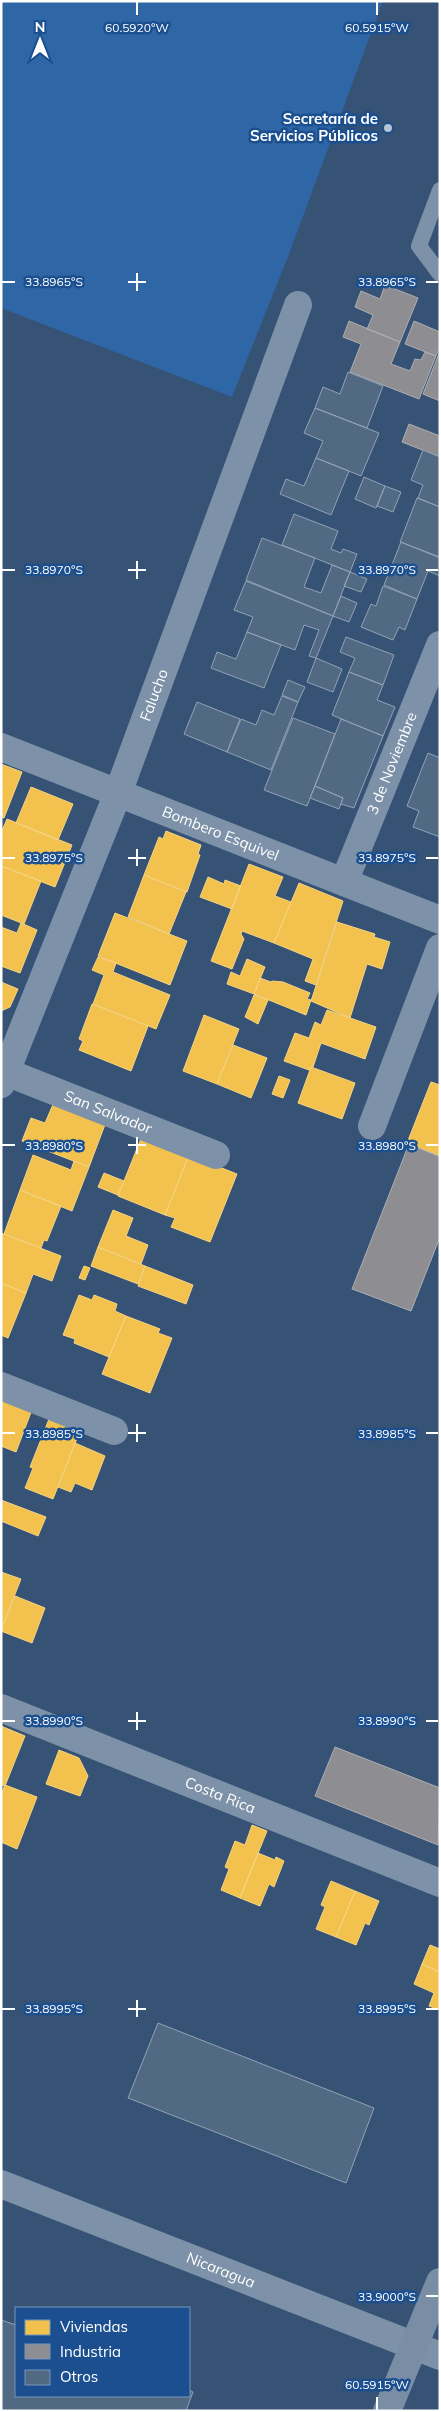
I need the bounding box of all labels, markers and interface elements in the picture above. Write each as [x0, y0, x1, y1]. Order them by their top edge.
north arrow [15, 15, 65, 65]
text: N [35, 18, 45, 36]
text: 60.5920°W [105, 20, 169, 35]
text: 60.5915°W [345, 20, 409, 35]
place label: Secretaría de Servicios Públicos [250, 109, 378, 145]
marker: Secretaría de Servicios Públicos [382, 122, 394, 134]
text: 33.8965°S [25, 274, 83, 289]
text: 33.8965°S [358, 274, 416, 289]
text: 33.8970°S [25, 562, 83, 577]
text: 33.8970°S [358, 562, 416, 577]
street label: Falucho [135, 666, 172, 724]
street label: 3 de Noviembre [362, 709, 421, 817]
street label: Bombero Esquivel [160, 801, 282, 865]
text: 33.8975°S [25, 850, 83, 865]
text: 33.8975°S [358, 850, 416, 865]
street label: San Salvador [61, 1086, 155, 1138]
text: 33.8980°S [25, 1138, 83, 1153]
text: 33.8980°S [358, 1138, 416, 1153]
text: 33.8985°S [25, 1426, 83, 1441]
text: 33.8985°S [358, 1426, 416, 1441]
text: 33.8990°S [25, 1713, 83, 1728]
text: 33.8990°S [358, 1713, 416, 1728]
street label: Costa Rica [182, 1772, 258, 1818]
text: 33.8995°S [25, 2001, 83, 2016]
text: 33.8995°S [358, 2001, 416, 2016]
street label: Nicaragua [184, 2248, 258, 2292]
text: 33.9000°S [358, 2289, 416, 2304]
legend [15, 2307, 190, 2397]
text: Viviendas [60, 2317, 128, 2336]
text: Industria [60, 2342, 121, 2361]
text: Otros [60, 2367, 98, 2386]
text: 60.5915°W [345, 2377, 409, 2392]

